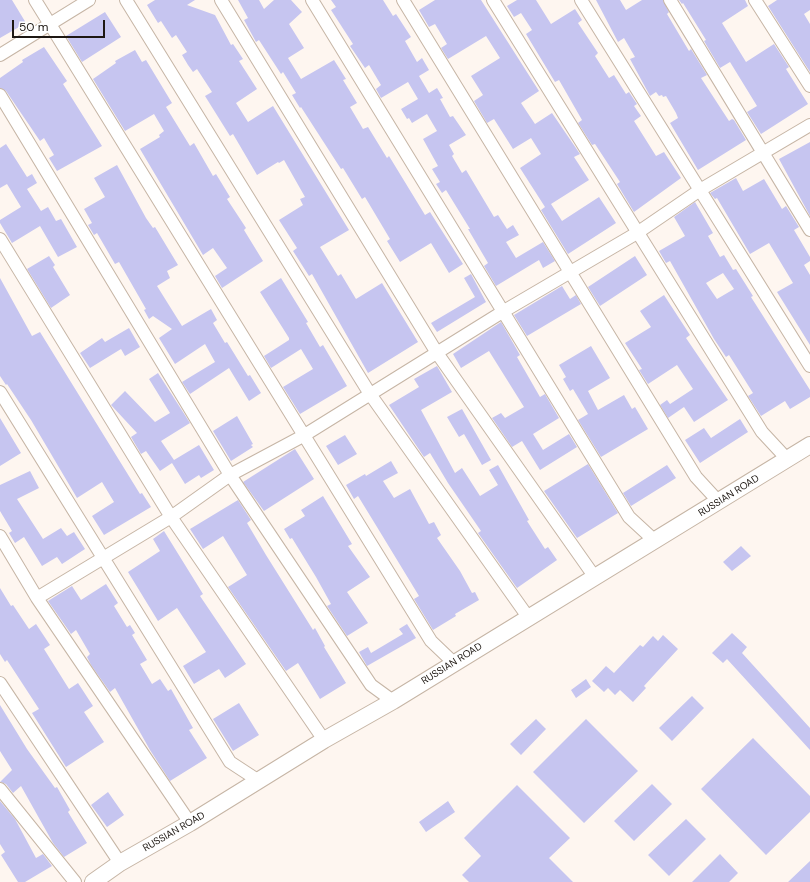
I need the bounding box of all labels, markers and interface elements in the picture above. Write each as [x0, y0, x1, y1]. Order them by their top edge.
scale bar [14, 12, 107, 38]
text: 50 m [19, 19, 48, 35]
street label: RUSSIAN ROAD [696, 473, 762, 519]
street label: RUSSIAN ROAD [419, 641, 485, 687]
street label: RUSSIAN ROAD [141, 809, 207, 855]

